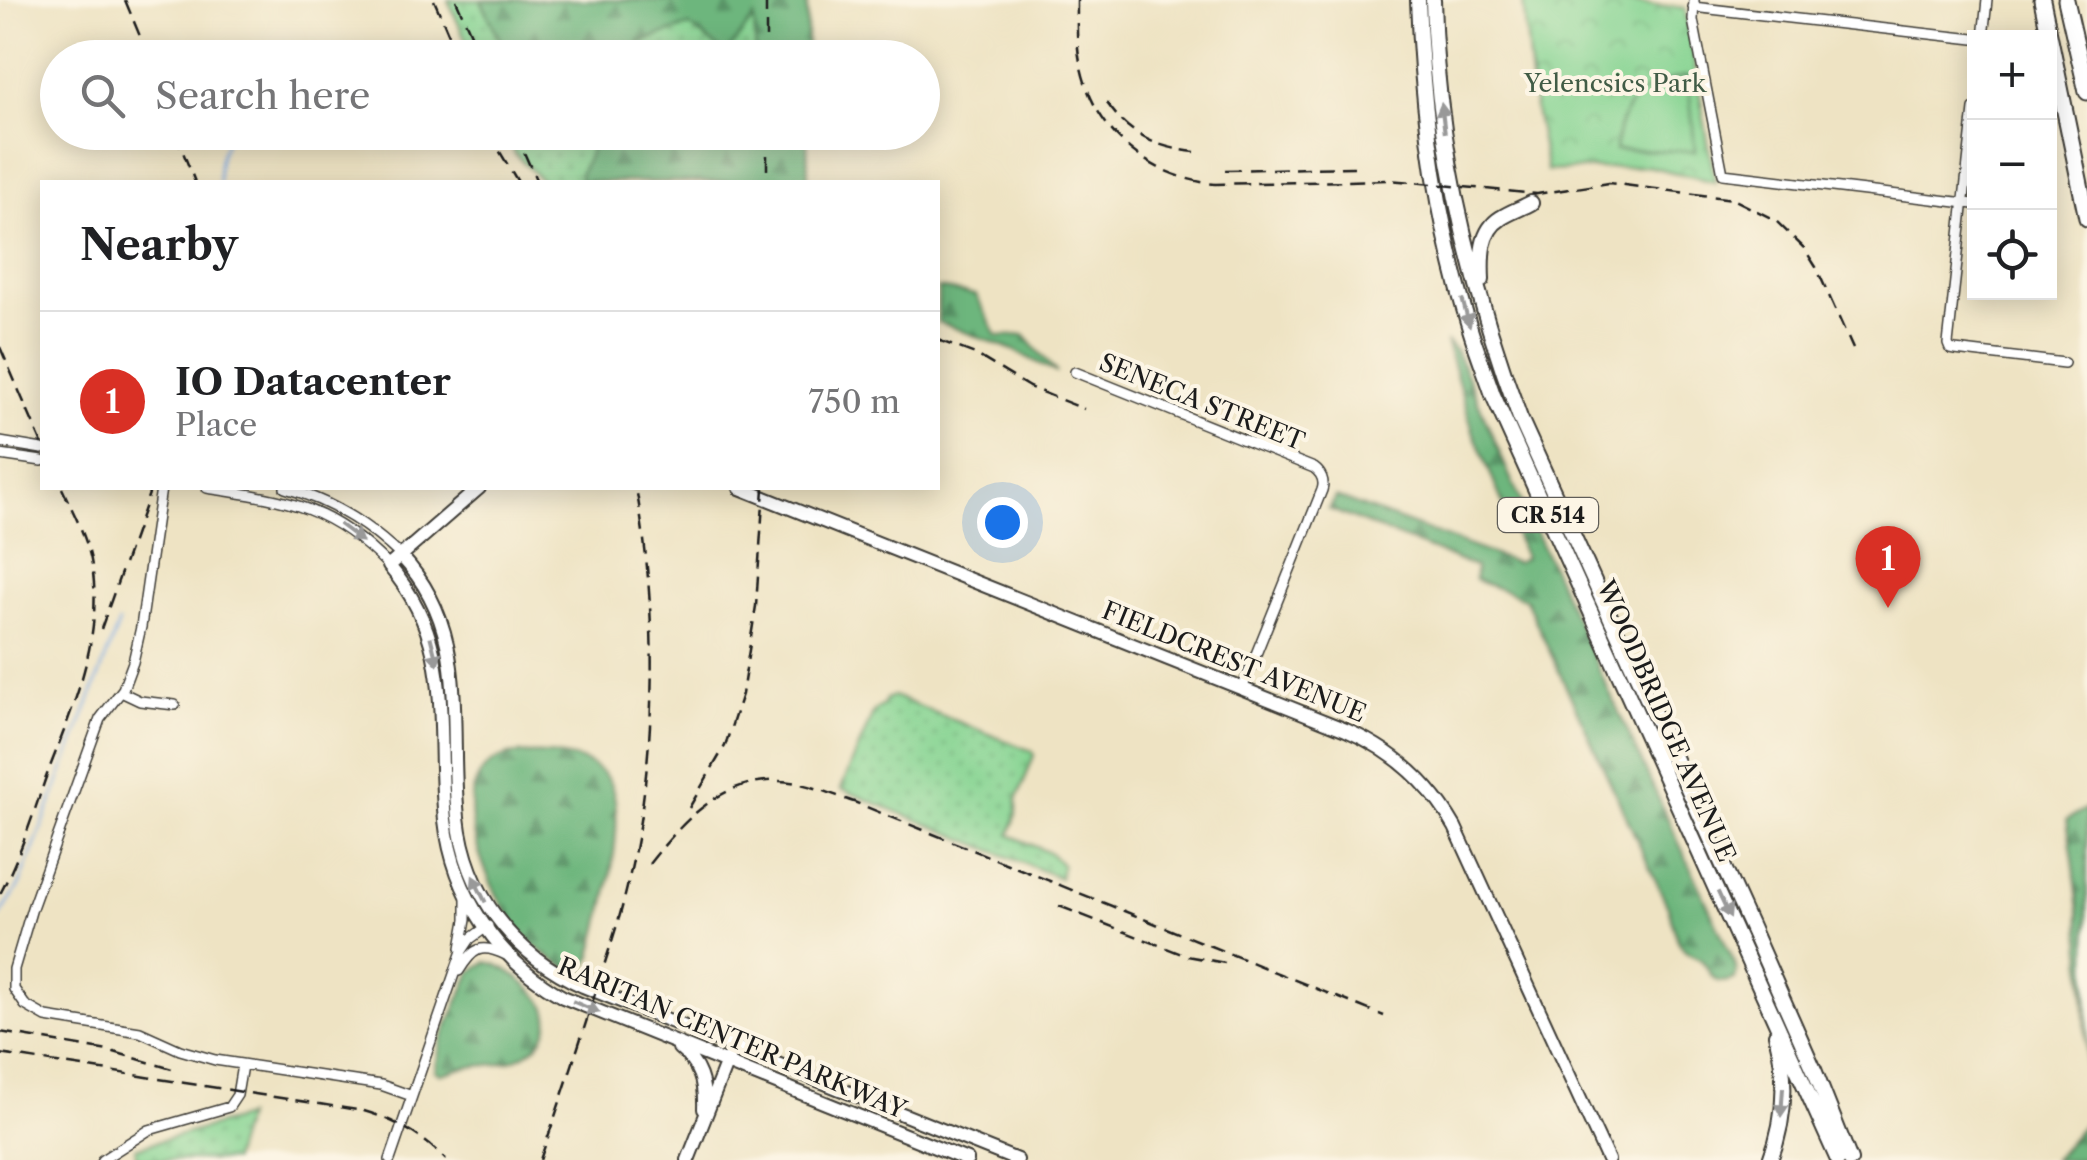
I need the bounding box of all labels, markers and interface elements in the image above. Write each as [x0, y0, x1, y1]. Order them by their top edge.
map controls [1967, 30, 2057, 300]
button: + [1967, 30, 2057, 120]
search box [40, 40, 940, 150]
icon: search [75, 68, 130, 123]
park label: Yelencsics Park [1523, 68, 1708, 99]
text: Search here [155, 72, 370, 119]
one-way arrow [1435, 102, 1451, 134]
button: − [1967, 120, 2057, 210]
button: locate [1967, 210, 2057, 300]
text: Nearby [80, 219, 238, 271]
one-way arrow [1458, 298, 1474, 329]
street label: SENECA STREET [1095, 347, 1309, 457]
text: IO Datacenter [175, 358, 451, 405]
text: 1 [105, 382, 120, 421]
text: 750 m [808, 382, 900, 421]
text: Place [175, 405, 257, 444]
your location [977, 497, 1028, 548]
road number: CR 514 [1498, 498, 1598, 532]
one-way arrow [338, 522, 364, 542]
pin: 1 [1856, 526, 1920, 608]
street label: WOODBRIDGE AVENUE [1589, 574, 1742, 867]
street label: FIELDCREST AVENUE [1097, 595, 1371, 729]
one-way arrow [426, 636, 442, 667]
one-way arrow [471, 874, 488, 903]
one-way arrow [1716, 890, 1733, 919]
street label: RARITAN CENTER PARKWAY [553, 950, 912, 1126]
one-way arrow [571, 999, 601, 1015]
one-way arrow [1774, 1087, 1790, 1118]

